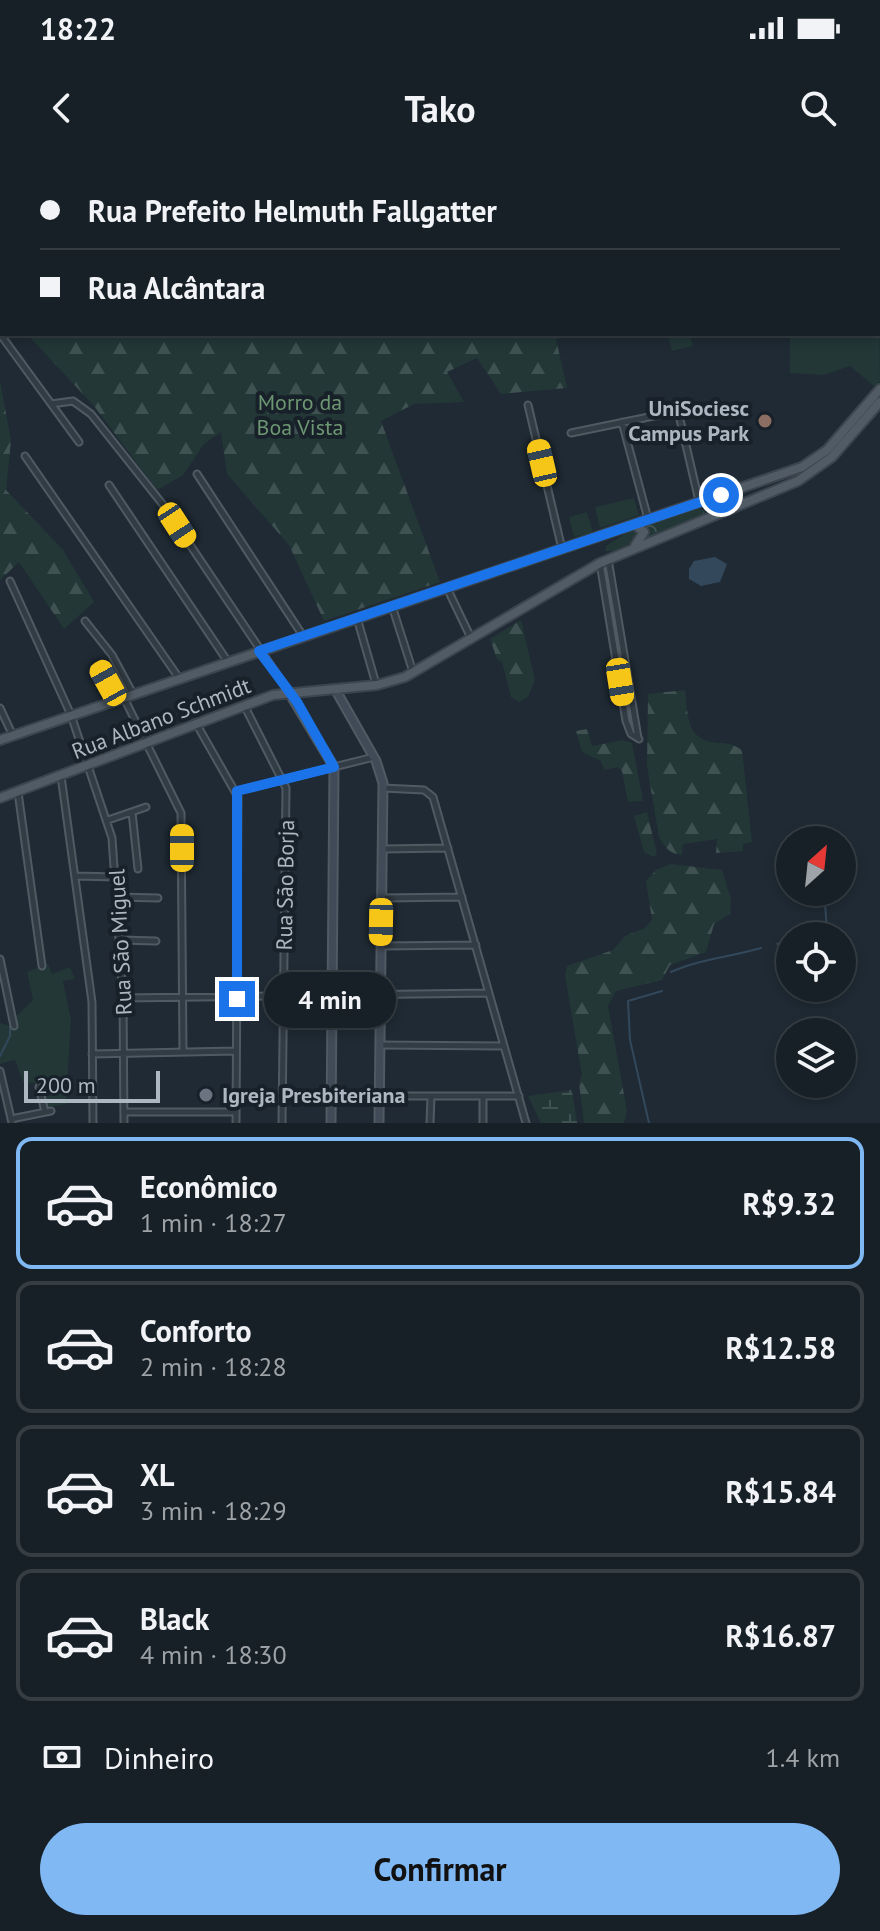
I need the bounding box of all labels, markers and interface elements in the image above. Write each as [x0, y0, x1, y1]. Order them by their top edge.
text: 18:22 [40, 9, 116, 48]
text: Tako [404, 85, 476, 132]
icon: back [40, 86, 84, 130]
icon: search [796, 86, 840, 130]
text: Rua Prefeito Helmuth Fallgatter [88, 191, 497, 230]
text: Rua Alcântara [88, 268, 265, 307]
park label: Morro da Boa Vista [257, 388, 343, 441]
place label: UniSociesc Campus Park [628, 394, 749, 447]
marker: UniSociesc Campus Park [756, 412, 774, 430]
car [525, 437, 559, 489]
route start [703, 477, 739, 513]
car [154, 498, 200, 552]
car [86, 656, 130, 710]
car [604, 656, 636, 708]
street label: Rua Albano Schmidt [68, 671, 255, 765]
street label: Rua São Borja [270, 819, 300, 951]
car [170, 824, 194, 872]
north arrow [776, 826, 856, 906]
map controls [776, 826, 856, 1098]
street label: Rua São Miguel [102, 868, 138, 1016]
car [369, 898, 393, 946]
button: locate [776, 922, 856, 1002]
callout: 4 min [265, 971, 397, 1027]
route end [219, 981, 255, 1017]
text: 4 min [298, 983, 362, 1016]
button: layers [776, 1018, 856, 1098]
scale bar [24, 1067, 160, 1103]
text: 200 m [36, 1071, 96, 1099]
place label: Igreja Presbiteriana [222, 1081, 405, 1109]
marker: Igreja Presbiteriana [197, 1086, 215, 1104]
icon: car [44, 1167, 116, 1239]
text: Econômico [140, 1167, 278, 1206]
text: R$9.32 [743, 1184, 836, 1223]
text: 1 min · 18:27 [140, 1206, 287, 1239]
icon: car [44, 1311, 116, 1383]
text: Conforto [140, 1311, 252, 1350]
text: R$12.58 [726, 1328, 836, 1367]
text: 2 min · 18:28 [140, 1350, 287, 1383]
icon: car [44, 1455, 116, 1527]
text: XL [140, 1455, 174, 1494]
text: R$15.84 [726, 1472, 836, 1511]
text: 3 min · 18:29 [140, 1494, 287, 1527]
icon: car [44, 1599, 116, 1671]
text: Black [140, 1599, 209, 1638]
text: R$16.87 [726, 1616, 836, 1655]
text: 4 min · 18:30 [140, 1638, 287, 1671]
icon: cash [40, 1735, 84, 1779]
text: Dinheiro [104, 1738, 214, 1777]
text: 1.4 km [766, 1741, 840, 1774]
button: Confirmar [40, 1823, 840, 1915]

